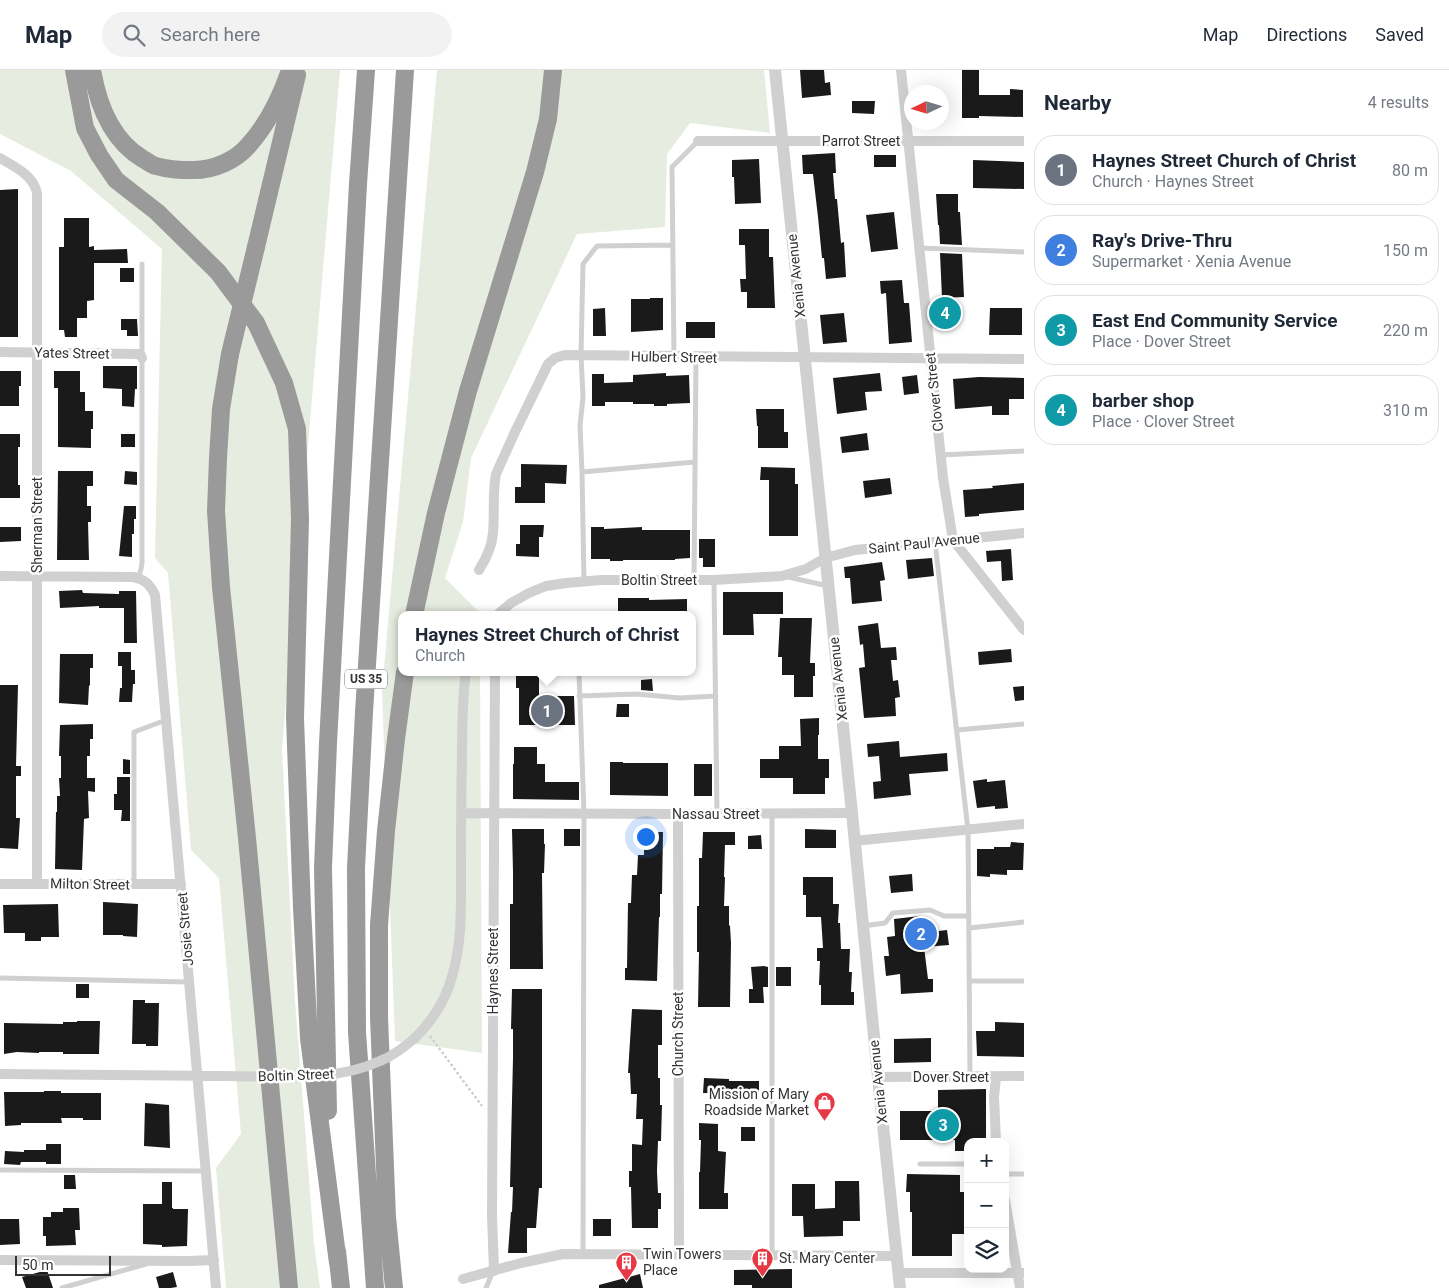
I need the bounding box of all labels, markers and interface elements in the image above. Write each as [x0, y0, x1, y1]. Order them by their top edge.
search box [102, 12, 452, 57]
text: Map [25, 21, 72, 49]
icon: search [120, 21, 148, 49]
text: Search here [160, 23, 260, 46]
text: Map [1203, 24, 1238, 45]
text: Directions [1266, 24, 1347, 45]
text: Saved [1375, 24, 1424, 45]
north arrow [904, 85, 949, 130]
text: Nearby [1044, 91, 1111, 115]
text: 4 results [1368, 93, 1429, 112]
street label: Parrot Street [822, 133, 901, 149]
text: Haynes Street Church of Christ [1092, 149, 1356, 172]
text: 1 [1056, 161, 1066, 180]
text: 80 m [1392, 161, 1428, 180]
text: Church · Haynes Street [1092, 172, 1254, 191]
text: Ray's Drive-Thru [1092, 229, 1232, 252]
street label: Xenia Avenue [784, 233, 808, 319]
text: 2 [1056, 241, 1066, 260]
text: 150 m [1383, 241, 1428, 260]
text: Supermarket · Xenia Avenue [1092, 252, 1291, 271]
pin: 4 [929, 294, 961, 332]
text: East End Community Service [1092, 309, 1338, 332]
text: 3 [1056, 321, 1066, 340]
text: 220 m [1383, 321, 1428, 340]
text: Place · Dover Street [1092, 332, 1231, 351]
street label: Yates Street [34, 344, 110, 362]
street label: Hulbert Street [631, 348, 718, 366]
street label: Clover Street [922, 351, 946, 432]
text: barber shop [1092, 389, 1194, 412]
text: 4 [1056, 401, 1066, 420]
text: 310 m [1383, 401, 1428, 420]
text: Place · Clover Street [1092, 412, 1235, 431]
street label: Sherman Street [29, 476, 45, 573]
street label: Saint Paul Avenue [868, 529, 980, 557]
street label: Boltin Street [621, 572, 698, 588]
popup [398, 611, 696, 676]
text: Haynes Street Church of Christ [415, 623, 679, 646]
street label: Xenia Avenue [826, 636, 850, 722]
text: Church [415, 646, 465, 665]
road number: US 35 [345, 670, 387, 688]
pin: 1 [531, 692, 563, 730]
street label: Nassau Street [672, 806, 760, 822]
your location [633, 824, 659, 850]
street label: Milton Street [50, 875, 130, 893]
street label: Josie Street [174, 891, 196, 967]
pin: 2 [905, 915, 937, 953]
street label: Haynes Street [485, 927, 501, 1014]
street label: Church Street [670, 991, 686, 1076]
street label: Xenia Avenue [866, 1039, 890, 1125]
street label: Boltin Street [258, 1066, 335, 1084]
street label: Dover Street [913, 1069, 990, 1085]
place label: Mission of Mary Roadside Market [704, 1086, 809, 1118]
shop icon: Mission of Mary Roadside Market [813, 1090, 837, 1121]
pin: 3 [927, 1106, 959, 1144]
map controls [964, 1138, 1009, 1273]
button: + [964, 1138, 1009, 1183]
button: − [964, 1183, 1009, 1228]
button: layers [964, 1228, 1009, 1273]
place label: Twin Towers Place [643, 1246, 721, 1278]
building icon: St. Mary Center [751, 1246, 775, 1277]
building icon: Twin Towers Place [615, 1250, 639, 1281]
place label: St. Mary Center [779, 1250, 875, 1266]
scale bar [15, 1253, 111, 1276]
text: 50 m [22, 1257, 54, 1273]

